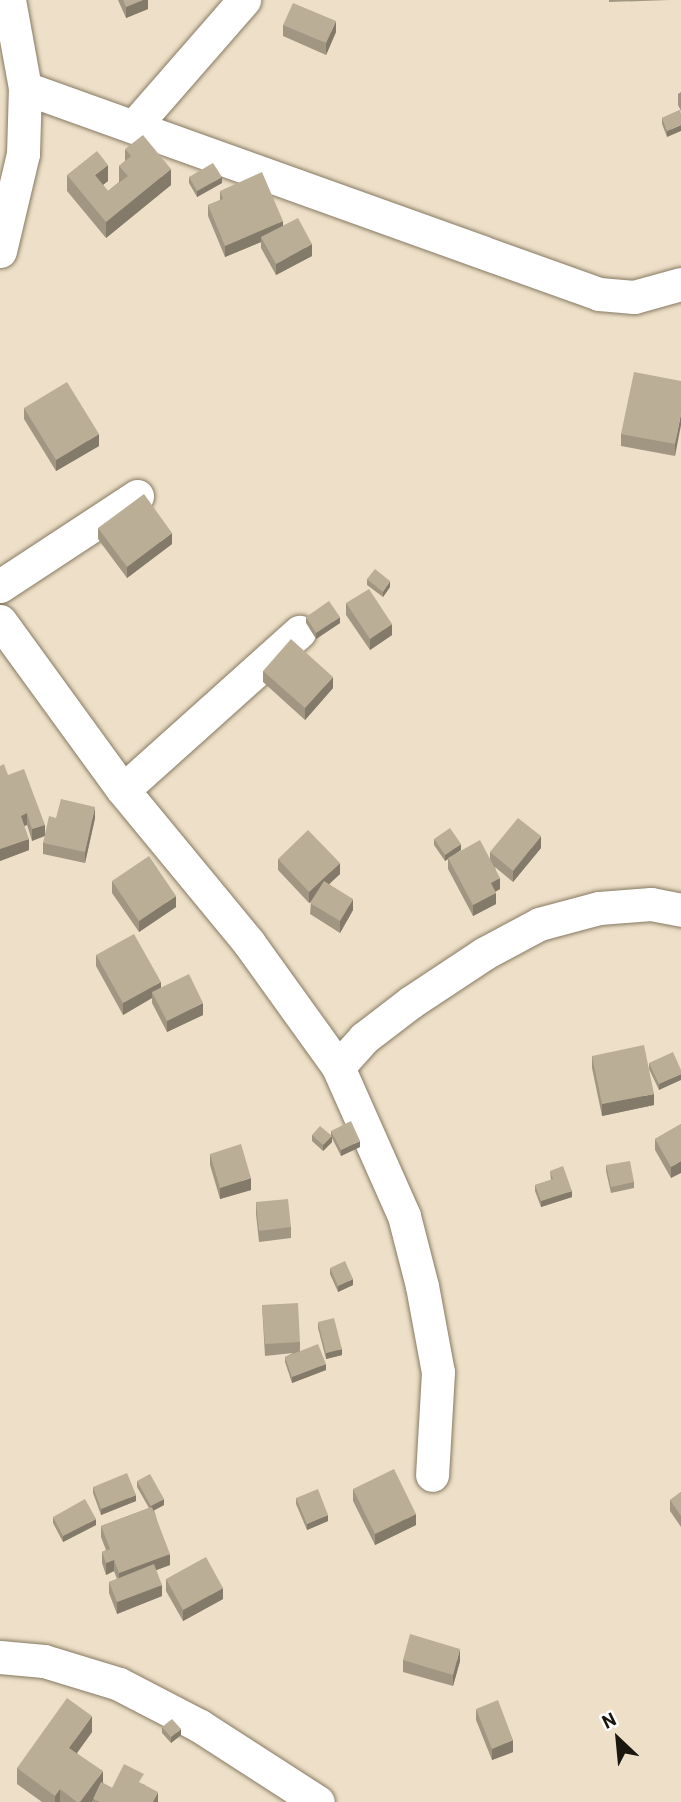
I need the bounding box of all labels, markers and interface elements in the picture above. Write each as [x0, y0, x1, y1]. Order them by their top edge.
north arrow [583, 1704, 653, 1774]
text: N [598, 1707, 619, 1733]

